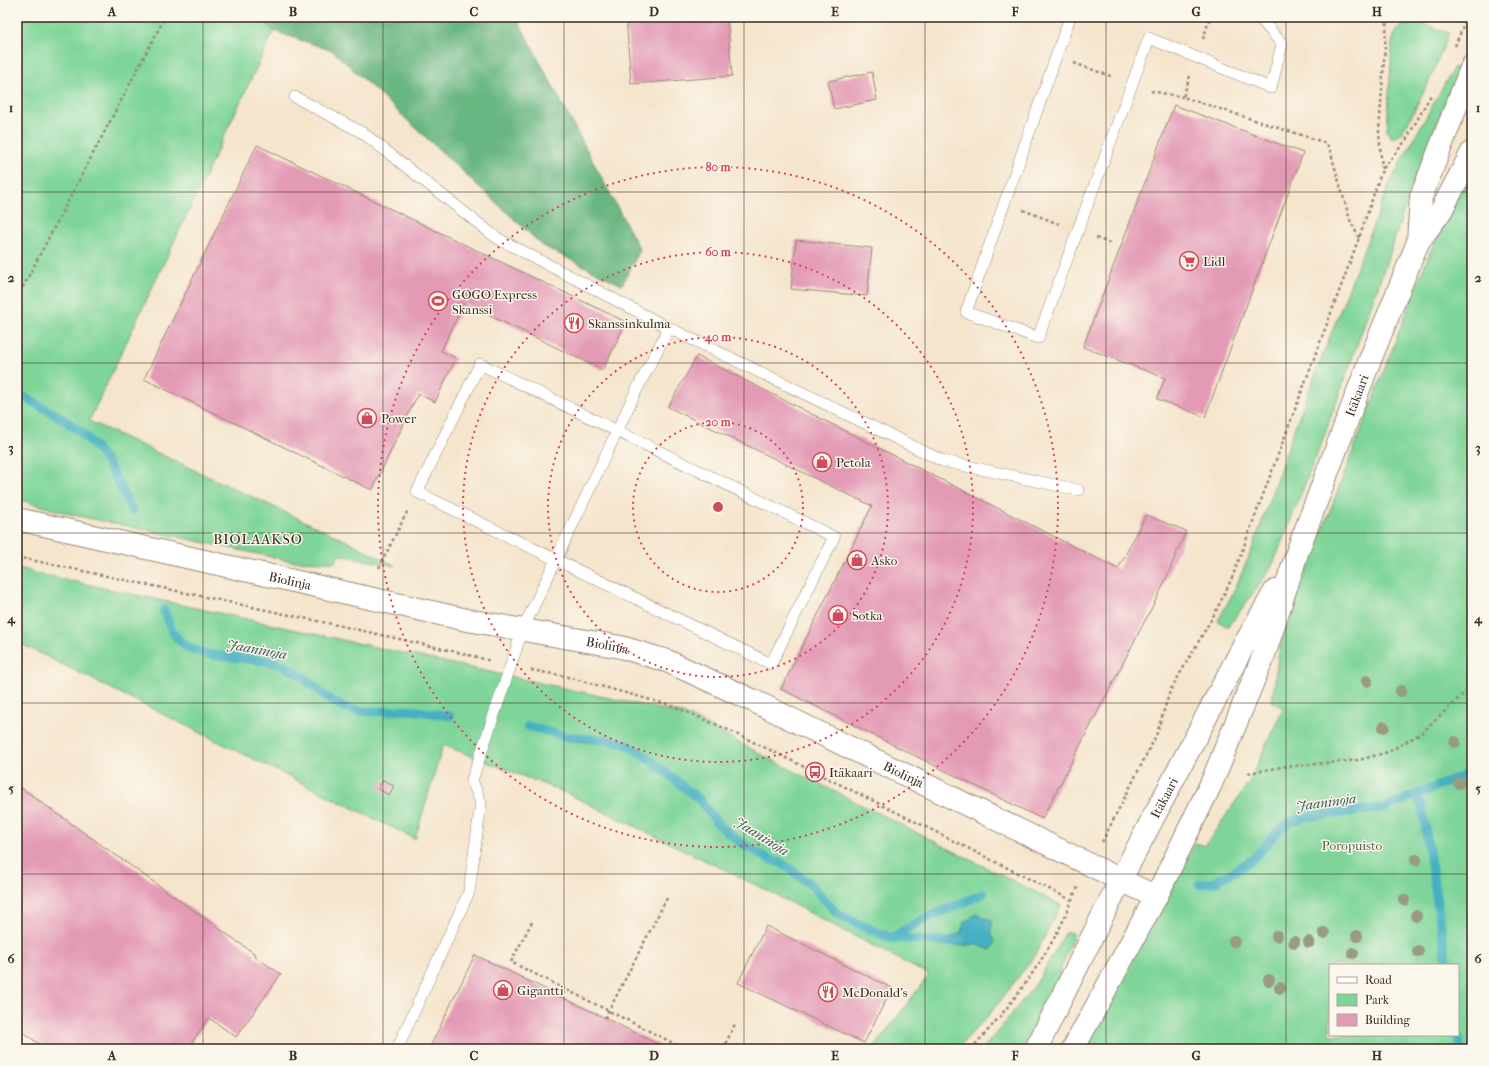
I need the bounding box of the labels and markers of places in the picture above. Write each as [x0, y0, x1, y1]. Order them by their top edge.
supermarket icon: Lidl [1178, 250, 1200, 272]
place label: Lidl [1203, 254, 1226, 269]
place label: GOGO Express Skanssi [452, 287, 537, 317]
sports icon: GOGO Express Skanssi [427, 290, 449, 312]
restaurant icon: Skanssinkulma [563, 312, 585, 334]
place label: Skanssinkulma [588, 316, 671, 331]
shop icon: Power [356, 407, 378, 429]
place label: Power [381, 411, 417, 426]
shop icon: Petola [811, 451, 833, 473]
place label: Petola [836, 455, 872, 470]
centre of rings [711, 500, 725, 514]
shop icon: Asko [846, 549, 868, 571]
place label: Asko [870, 553, 898, 568]
shop icon: Sotka [827, 604, 849, 626]
place label: Sotka [852, 608, 884, 623]
bus stop icon: Itäkaari [804, 761, 826, 783]
place label: Itäkaari [829, 765, 873, 780]
shop icon: Gigantti [492, 979, 514, 1001]
restaurant icon: McDonald's [817, 981, 839, 1003]
place label: Gigantti [517, 983, 564, 998]
place label: McDonald's [842, 985, 908, 1000]

